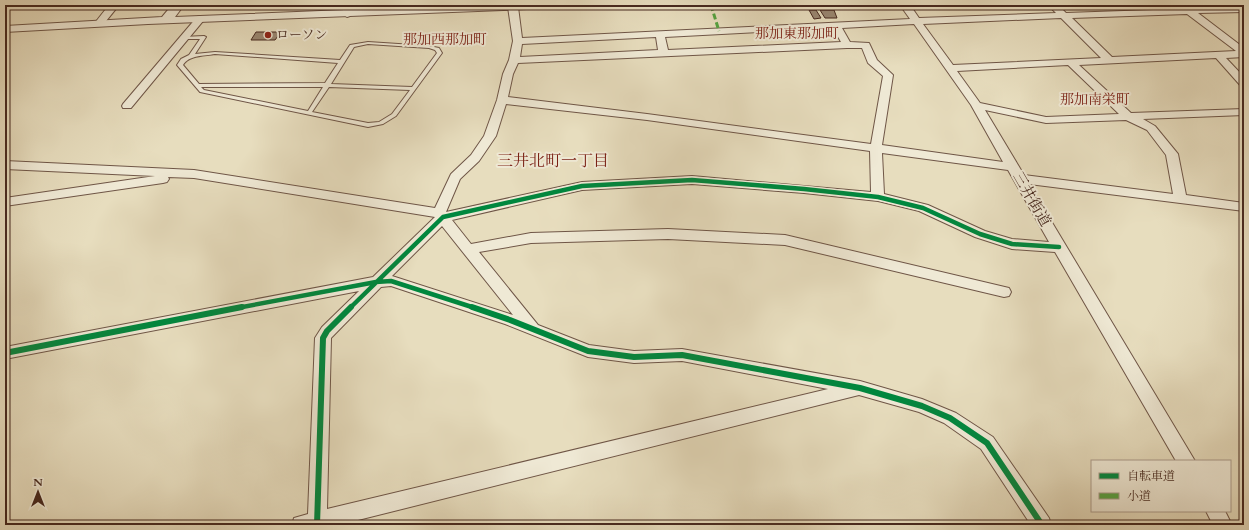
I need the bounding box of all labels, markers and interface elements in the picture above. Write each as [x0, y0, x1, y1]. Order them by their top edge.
district label: 那加東那加町 [755, 24, 839, 43]
place label: ローソン [276, 26, 327, 44]
marker: ローソン [263, 30, 273, 40]
district label: 那加西那加町 [403, 30, 487, 49]
district label: 那加南栄町 [1060, 90, 1130, 109]
district label: 三井北町一丁目 [497, 150, 609, 172]
street label: 三井街道 [1008, 168, 1056, 230]
legend [1091, 460, 1231, 512]
text: 自転車道 [1127, 468, 1175, 484]
north arrow [18, 472, 58, 512]
text: N [33, 475, 43, 490]
text: 小道 [1127, 488, 1151, 504]

